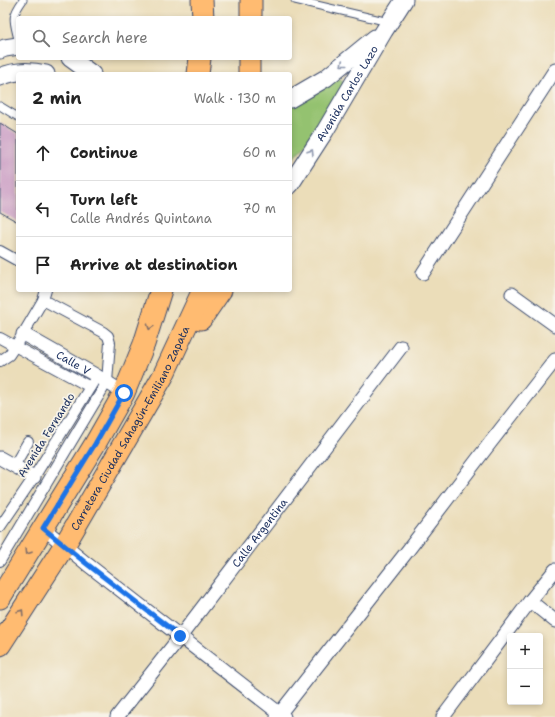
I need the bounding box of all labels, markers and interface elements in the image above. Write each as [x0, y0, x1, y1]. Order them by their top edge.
search box [16, 16, 292, 60]
icon: search [30, 27, 52, 49]
text: Search here [62, 28, 148, 48]
street label: Avenida Carlos Lazo [313, 42, 382, 145]
one-way arrow [340, 60, 348, 67]
text: 2 min [32, 87, 82, 109]
text: Walk · 130 m [194, 90, 276, 107]
icon: ahead [32, 142, 54, 164]
text: Continue [70, 143, 138, 163]
text: 60 m [243, 144, 276, 161]
one-way arrow [306, 149, 314, 156]
text: Turn left [70, 190, 138, 210]
icon: left [32, 198, 54, 220]
text: 70 m [242, 200, 276, 217]
text: Calle Andrés Quintana [70, 210, 212, 227]
icon: arrive [32, 254, 54, 276]
text: Arrive at destination [70, 255, 238, 275]
street label: Carretera Ciudad Sahagún-Emiliano Zapata [68, 324, 193, 534]
one-way arrow [146, 324, 154, 331]
street label: Calle V [53, 347, 94, 379]
route start [115, 384, 133, 402]
street label: Avenida Fernando [14, 390, 79, 480]
street label: Calle Argentina [229, 495, 291, 571]
one-way arrow [26, 548, 33, 555]
one-way arrow [16, 609, 24, 616]
route end [171, 627, 189, 645]
map controls [507, 633, 543, 705]
button: + [507, 633, 543, 669]
button: − [507, 669, 543, 705]

